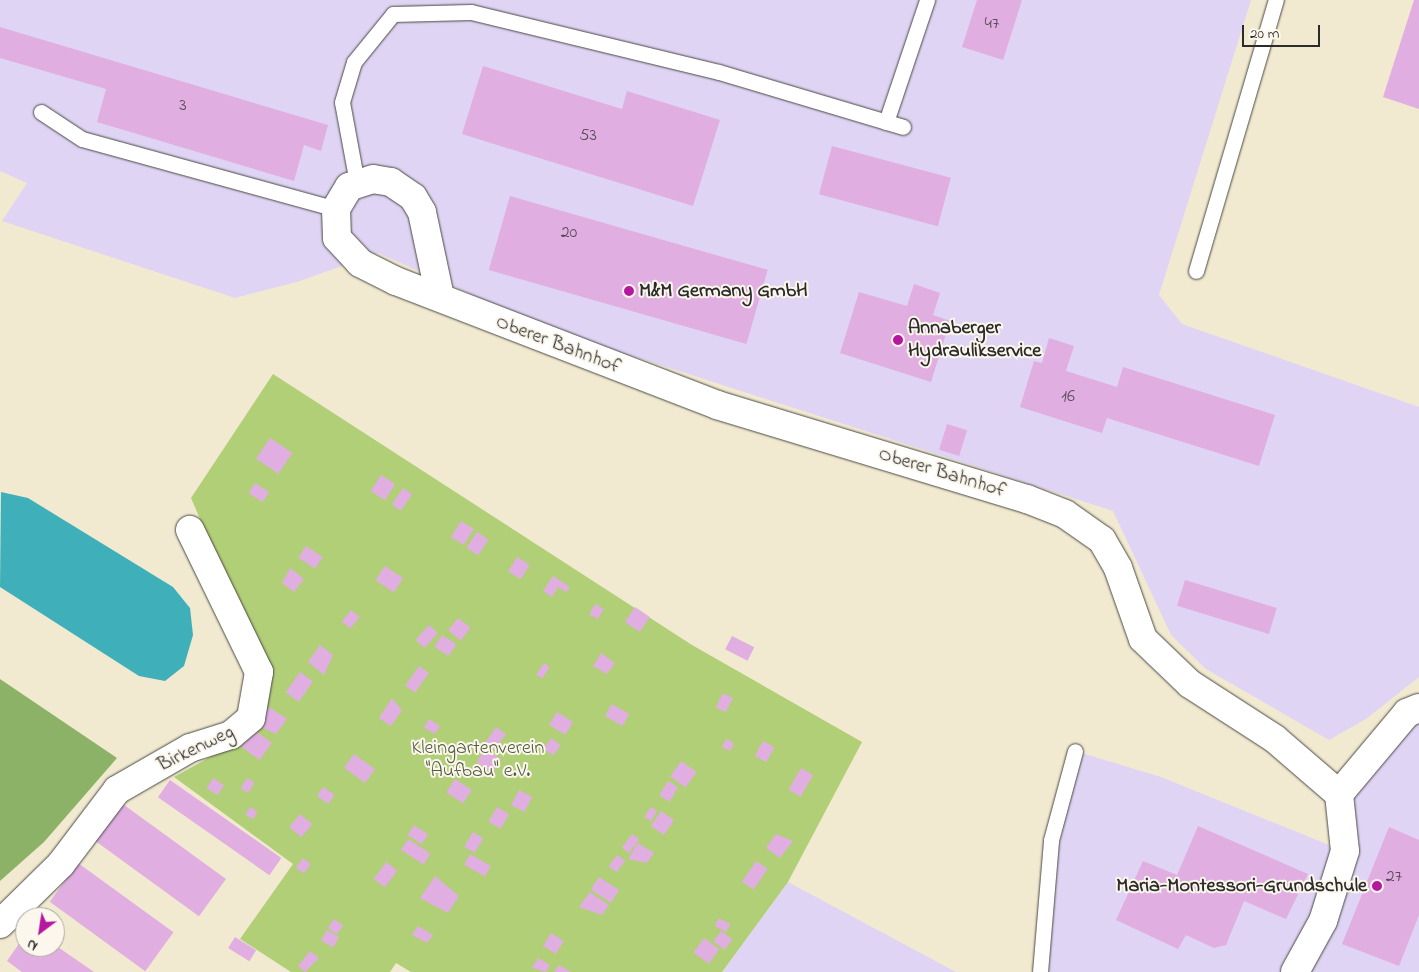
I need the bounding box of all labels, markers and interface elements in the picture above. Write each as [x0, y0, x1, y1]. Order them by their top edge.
house number: 47 [985, 13, 999, 35]
scale bar [1244, 15, 1322, 47]
text: 20 m [1250, 23, 1279, 45]
house number: 3 [179, 95, 187, 117]
house number: 53 [579, 125, 597, 147]
house number: 20 [561, 222, 577, 244]
place label: M&M Germany GmbH [639, 279, 808, 303]
marker: M&M Germany GmbH [623, 285, 635, 297]
street label: Oberer Bahnhof [492, 310, 624, 380]
place label: Annaberger Hydraulikservice [908, 316, 1041, 363]
marker: Annaberger Hydraulikservice [892, 334, 904, 346]
house number: 16 [1061, 386, 1075, 408]
street label: Oberer Bahnhof [875, 442, 1009, 504]
street label: Birkenweg [154, 720, 238, 778]
park label: Kleingartenverein "Aufbau" e.V. [412, 736, 544, 783]
house number: 27 [1386, 866, 1402, 888]
place label: Maria-Montessori-Grundschule [1116, 874, 1367, 898]
marker: Maria-Montessori-Grundschule [1371, 880, 1383, 892]
north arrow [15, 907, 65, 957]
text: N [23, 933, 42, 956]

